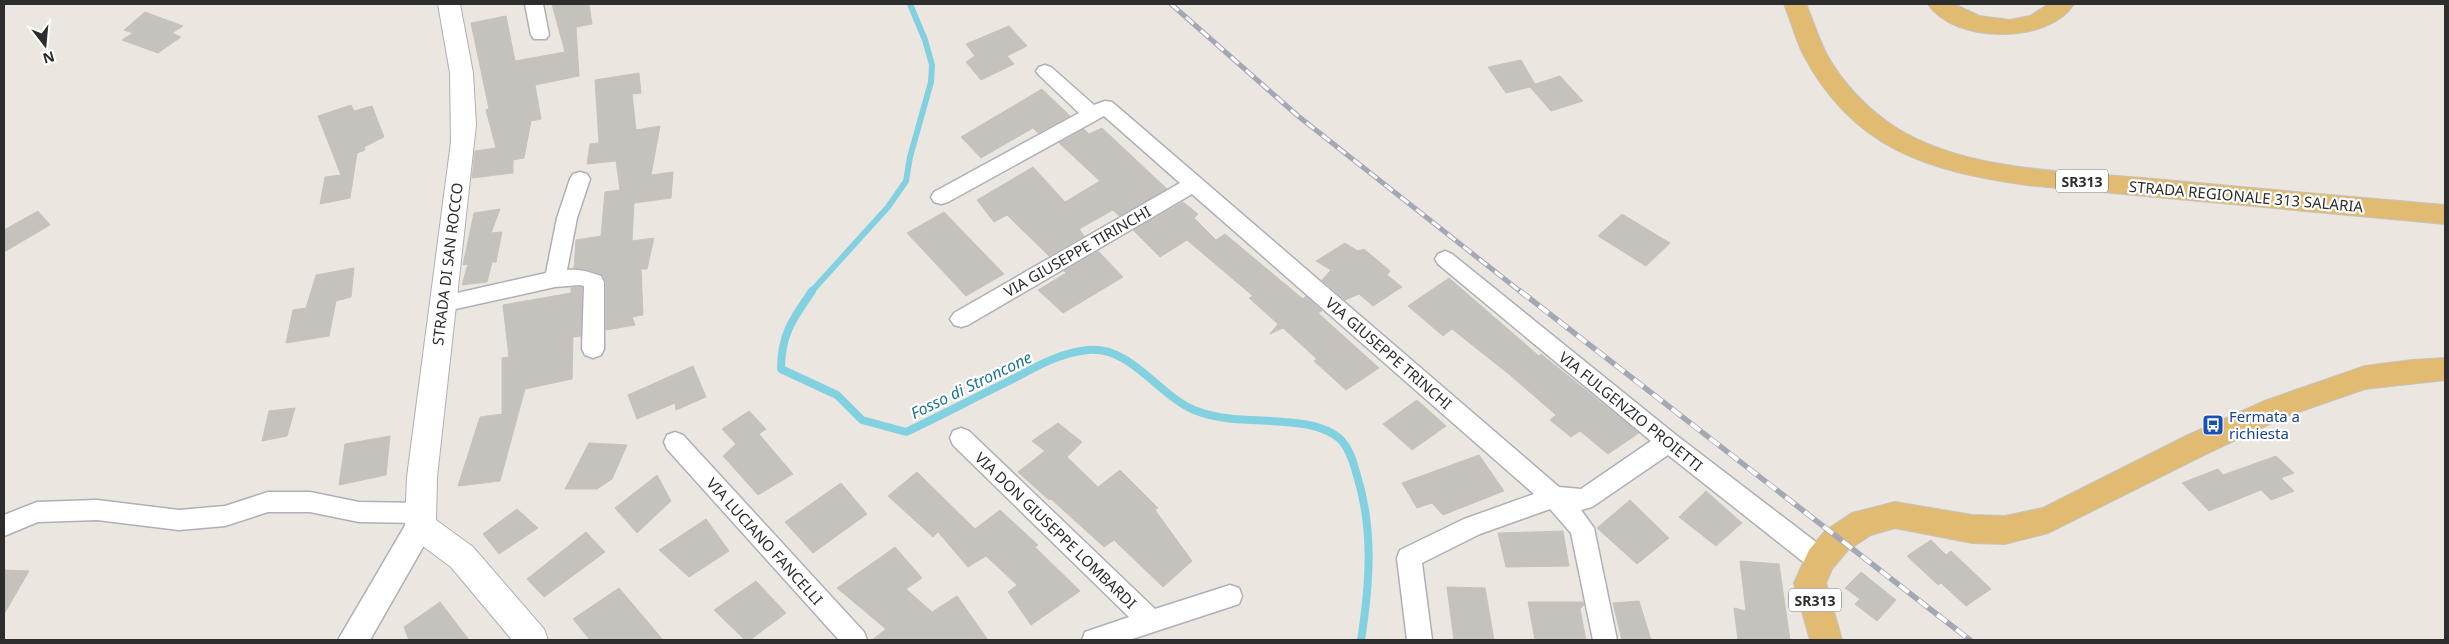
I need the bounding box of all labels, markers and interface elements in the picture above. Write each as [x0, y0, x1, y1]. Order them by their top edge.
north arrow [20, 20, 70, 70]
text: N [41, 47, 57, 69]
road number: SR313 [2056, 170, 2108, 192]
street label: STRADA REGIONALE 313 SALARIA [2128, 176, 2364, 216]
street label: STRADA DI SAN ROCCO [427, 181, 467, 347]
street label: VIA GIUSEPPE TIRINCHI [1000, 201, 1154, 301]
street label: VIA GIUSEPPE TRINCHI [1322, 293, 1456, 413]
water label: Fosso di Stroncone [907, 346, 1035, 424]
street label: VIA FULGENZIO PROIETTI [1555, 347, 1707, 475]
place label: Fermata a richiesta [2229, 406, 2300, 443]
bus stop icon: Fermata a richiesta [2201, 413, 2225, 437]
street label: VIA DON GIUSEPPE LOMBARDI [971, 447, 1141, 613]
street label: VIA LUCIANO FANCELLI [703, 473, 827, 609]
road number: SR313 [1789, 588, 1841, 612]

